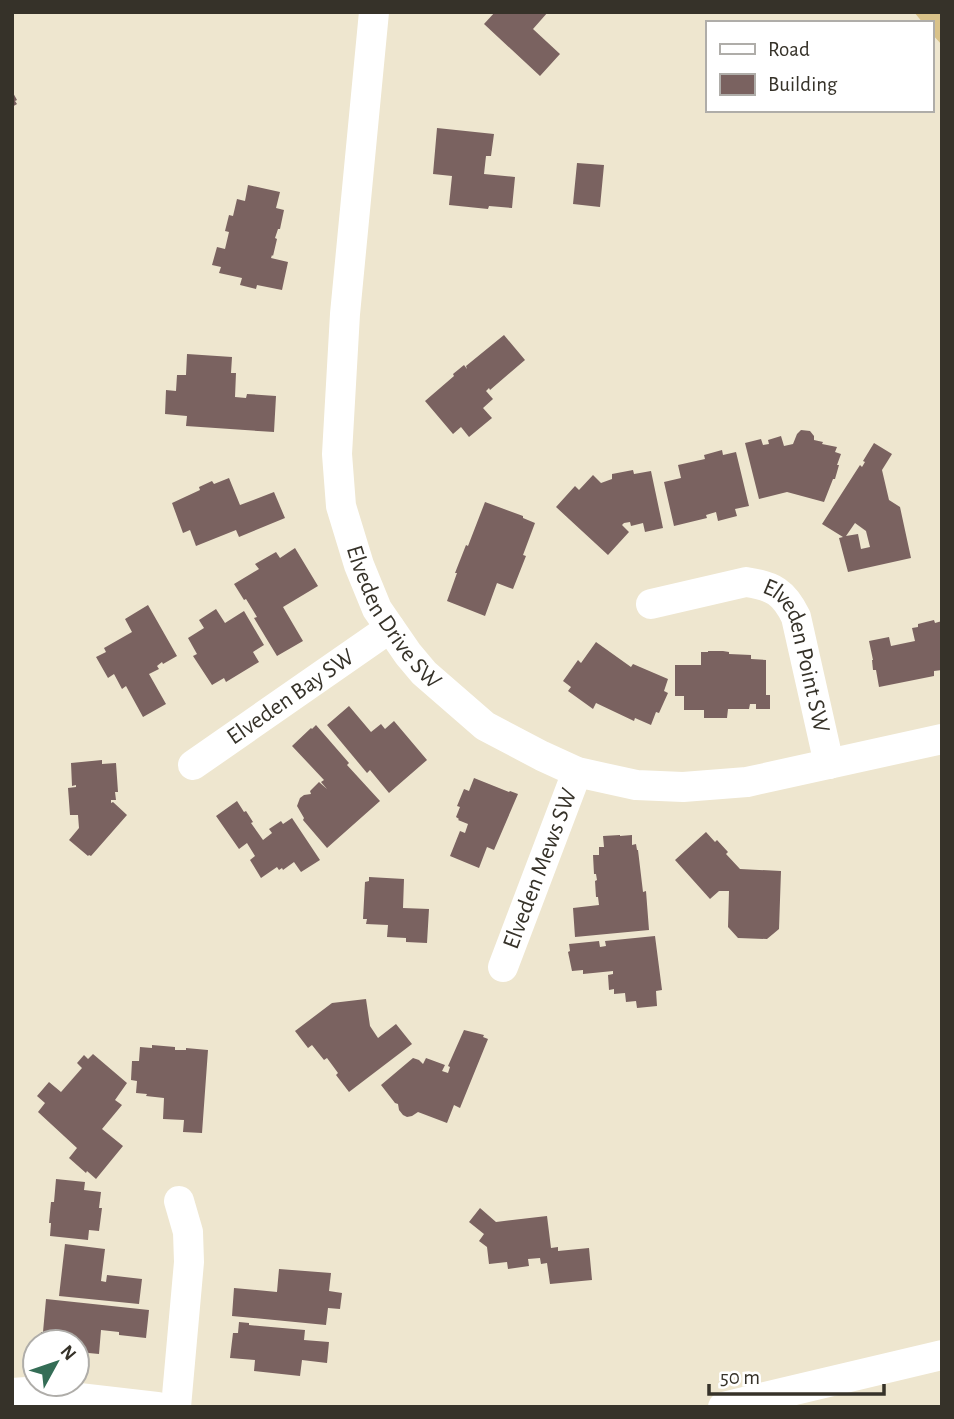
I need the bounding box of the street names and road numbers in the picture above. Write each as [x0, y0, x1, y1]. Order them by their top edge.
street label: Elveden Drive SW [342, 542, 446, 694]
street label: Elveden Point SW [759, 574, 834, 735]
street label: Elveden Bay SW [223, 644, 359, 749]
street label: Elveden Mews SW [499, 785, 582, 952]

